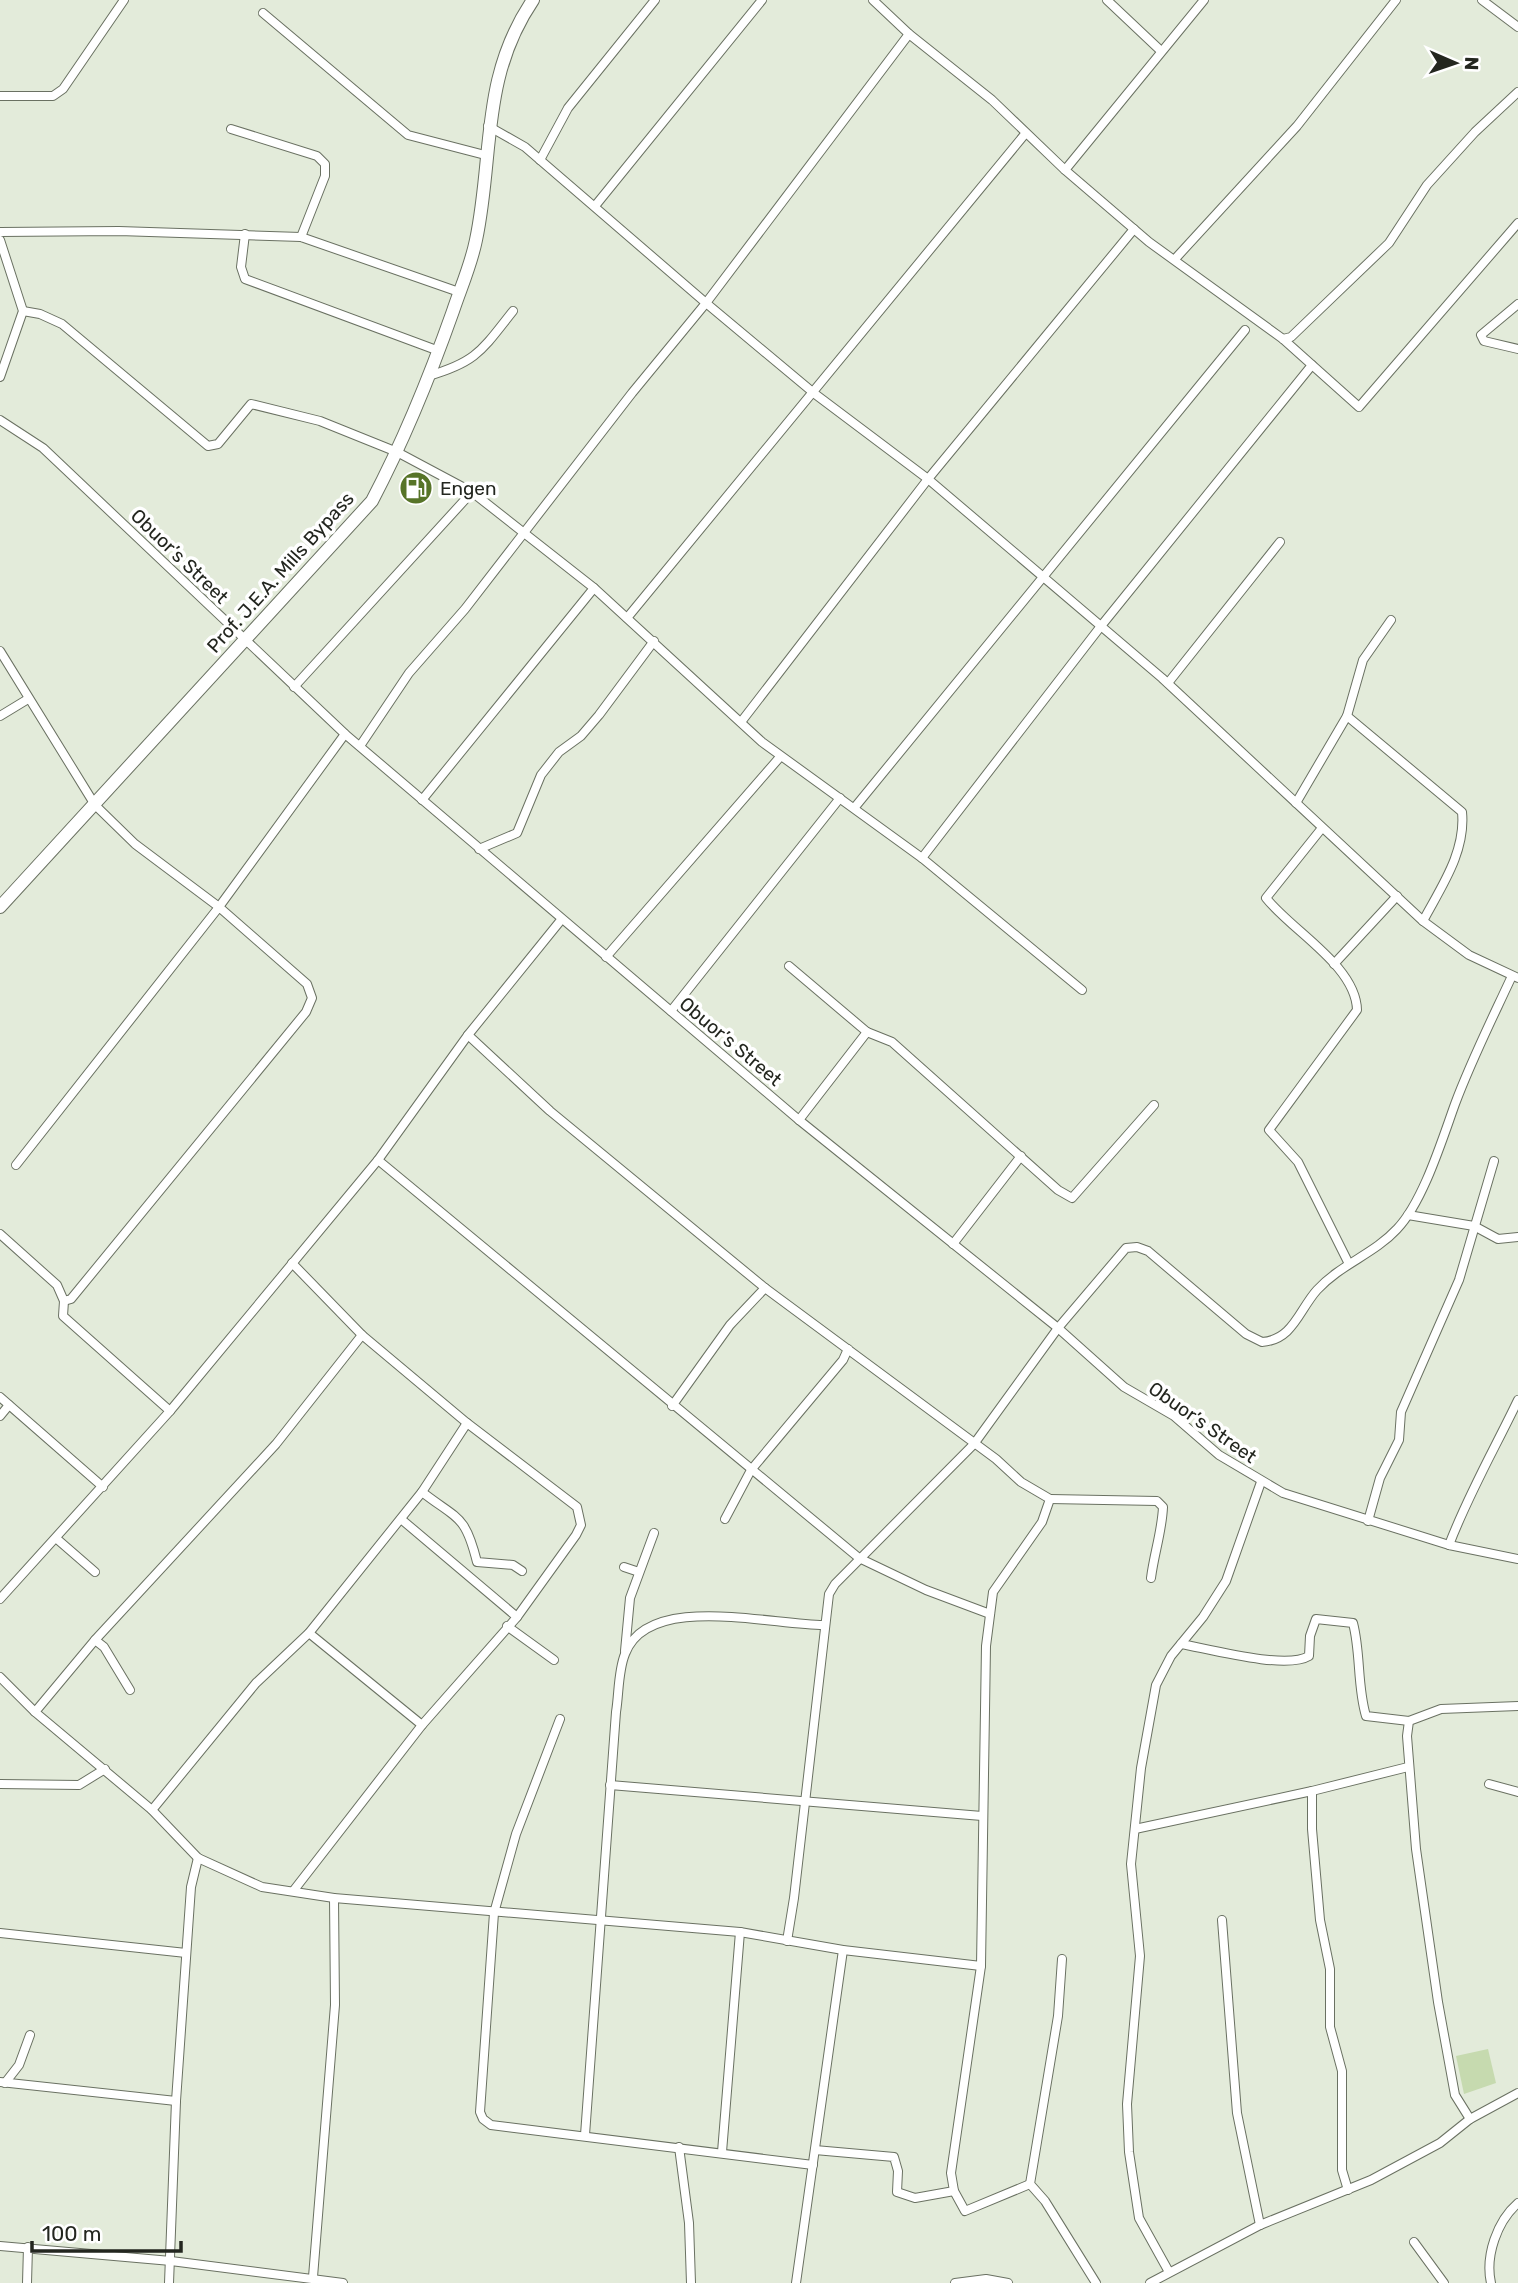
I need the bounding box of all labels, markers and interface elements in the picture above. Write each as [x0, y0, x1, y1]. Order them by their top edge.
north arrow [1420, 28, 1490, 98]
text: N [1460, 56, 1483, 71]
fuel station icon: Engen [397, 469, 435, 507]
place label: Engen [440, 477, 497, 500]
street label: Prof. J.E.A. Mills Bypass [202, 487, 359, 657]
street label: Obuor’s Street [126, 504, 234, 609]
street label: Obuor’s Street [675, 992, 787, 1091]
street label: Obuor’s Street [1144, 1377, 1262, 1468]
scale bar [32, 2210, 180, 2254]
text: 100 m [42, 2221, 101, 2246]

